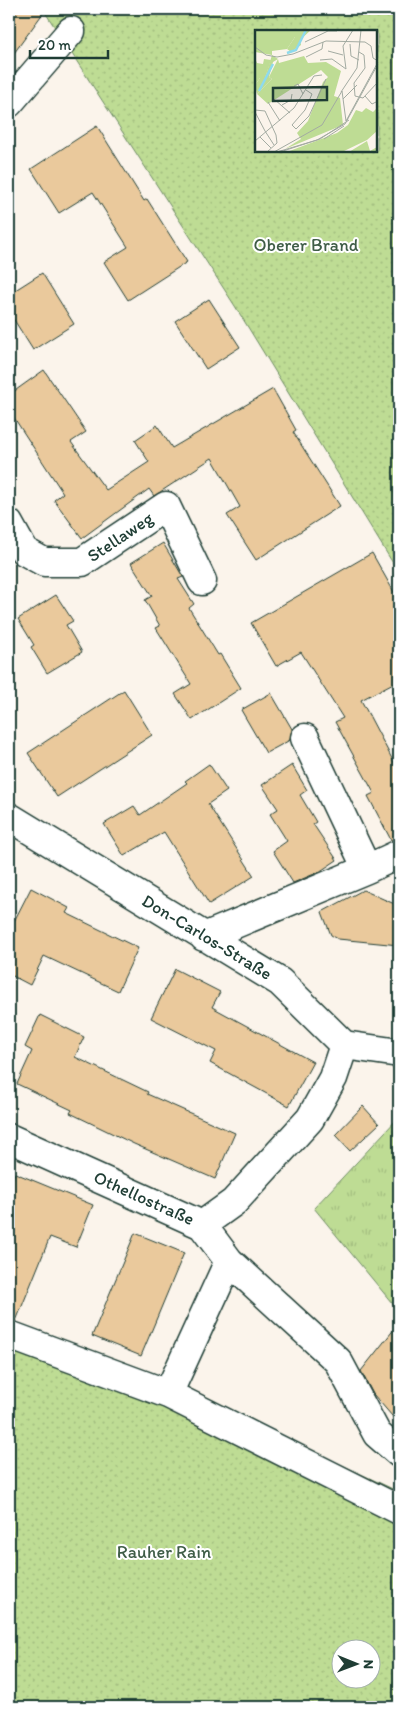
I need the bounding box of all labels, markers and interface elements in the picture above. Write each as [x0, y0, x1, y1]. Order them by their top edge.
scale bar [30, 28, 108, 60]
inset map [255, 30, 378, 152]
text: 20 m [38, 36, 72, 54]
park label: Oberer Brand [253, 234, 359, 256]
street label: Stellaweg [83, 507, 158, 567]
street label: Don-Carlos-Straße [138, 889, 276, 985]
street label: Othellostraße [90, 1166, 198, 1230]
park label: Rauher Rain [117, 1541, 211, 1563]
north arrow [330, 1638, 380, 1688]
text: N [360, 1659, 377, 1669]

